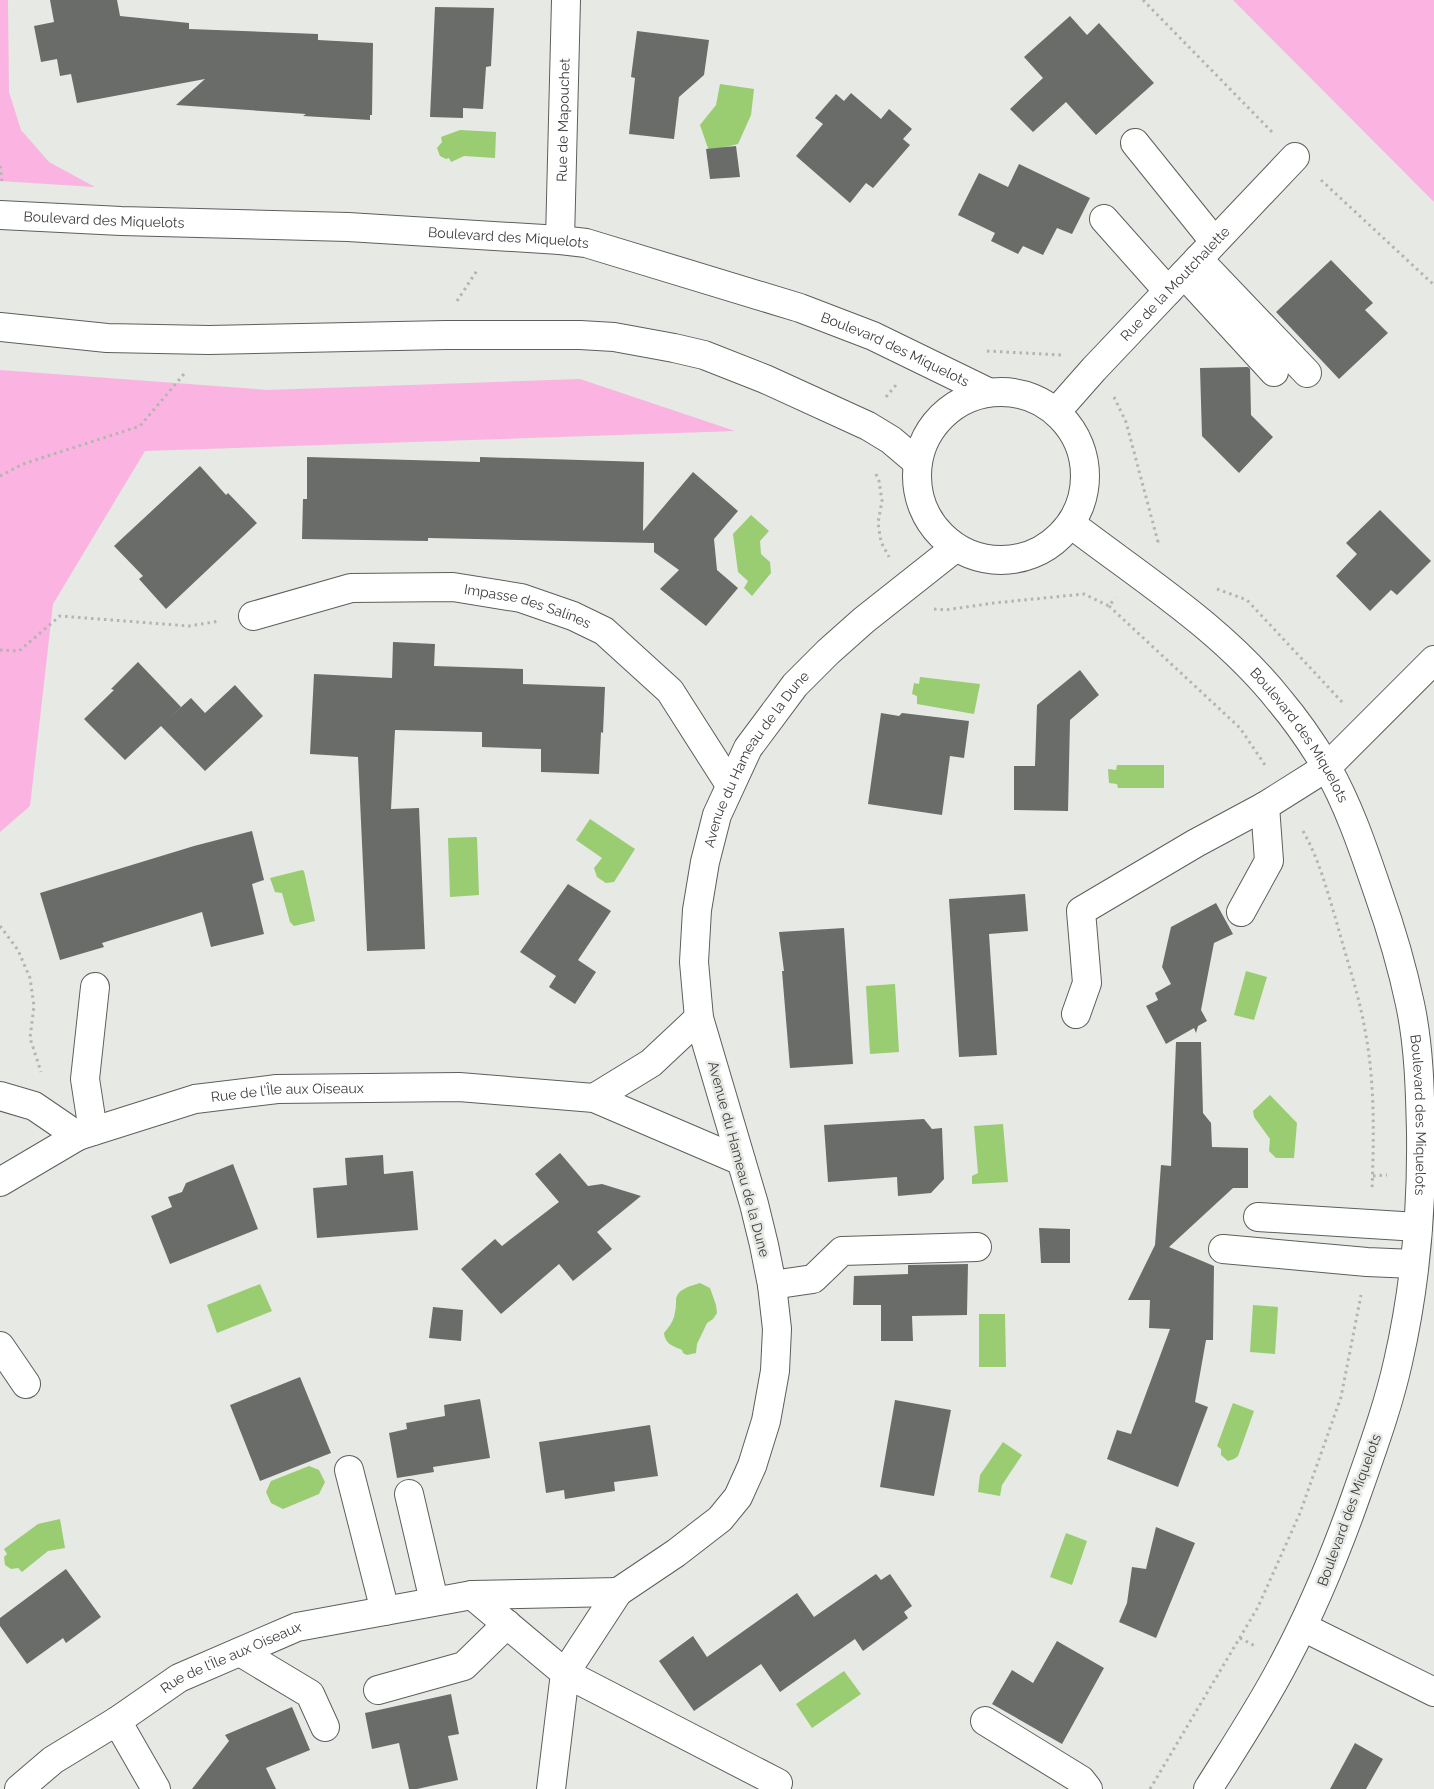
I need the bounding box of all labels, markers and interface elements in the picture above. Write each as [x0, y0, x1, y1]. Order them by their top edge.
street label: Rue de Mapouchet [553, 58, 573, 182]
street label: Boulevard des Miquelots [23, 208, 185, 231]
street label: Rue de la Moutchalette [1117, 223, 1233, 344]
street label: Boulevard des Miquelots [428, 224, 590, 251]
street label: Boulevard des Miquelots [819, 309, 972, 390]
street label: Impasse des Salines [463, 581, 594, 632]
street label: Boulevard des Miquelots [1247, 664, 1352, 805]
street label: Avenue du Hameau de la Dune [701, 668, 812, 849]
street label: Boulevard des Miquelots [1407, 1034, 1429, 1196]
street label: Avenue du Hameau de la Dune [705, 1059, 773, 1259]
street label: Rue de l'Île aux Oiseaux [210, 1080, 364, 1105]
street label: Boulevard des Miquelots [1314, 1431, 1384, 1588]
street label: Rue de l'Île aux Oiseaux [157, 1618, 302, 1696]

